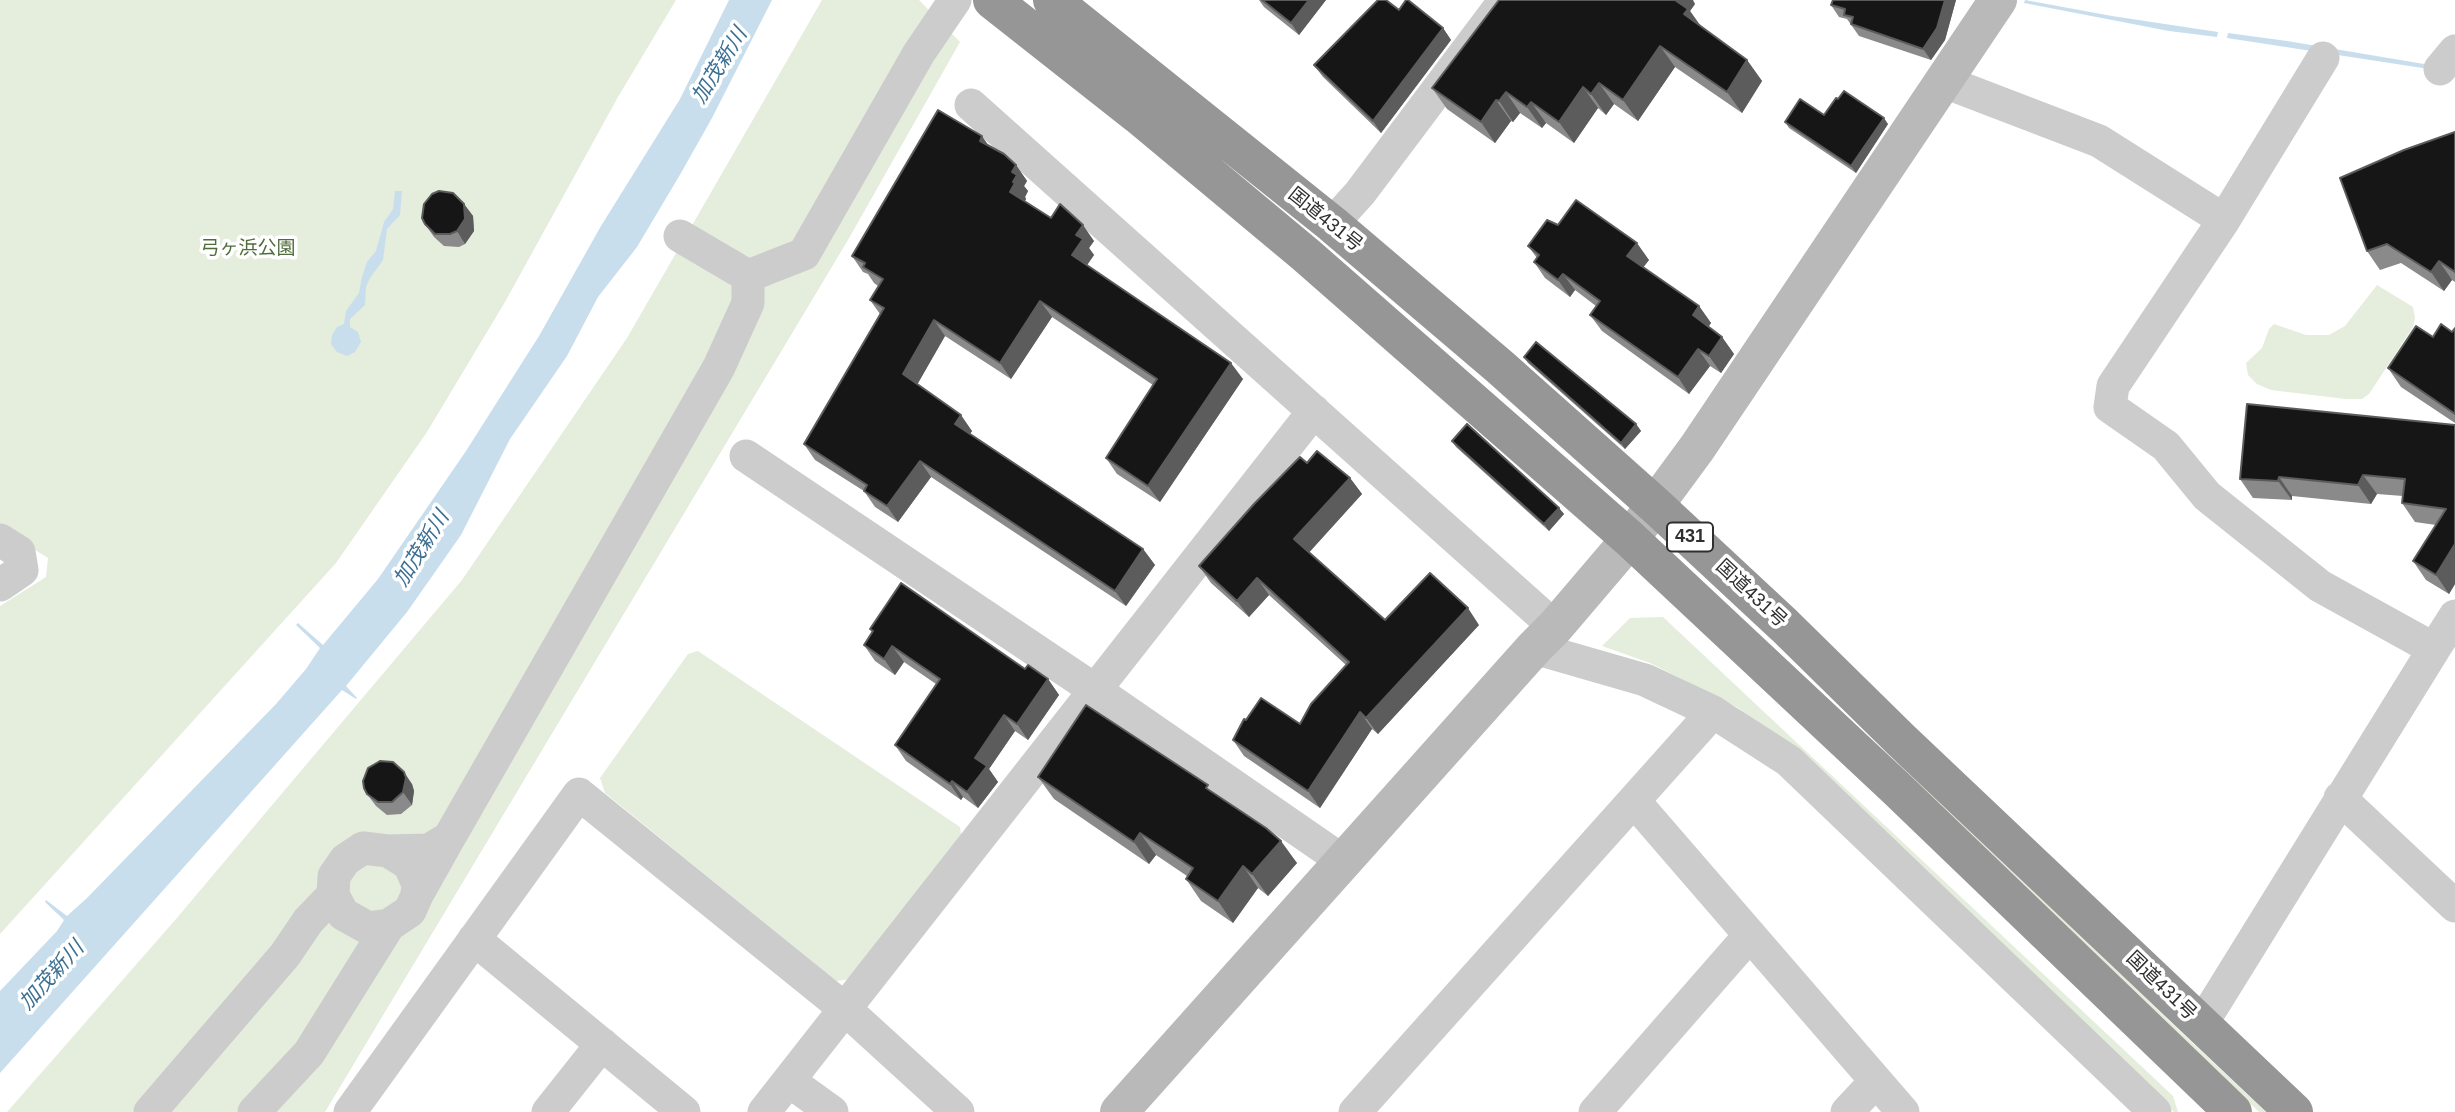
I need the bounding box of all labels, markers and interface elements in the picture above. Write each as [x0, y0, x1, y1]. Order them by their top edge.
water label: 加茂新川 [687, 24, 753, 108]
street label: 国道431号 [1283, 183, 1367, 257]
park label: 弓ヶ浜公園 [201, 238, 295, 260]
water label: 加茂新川 [389, 507, 455, 591]
road number: 431 [1667, 522, 1713, 552]
street label: 国道431号 [1711, 555, 1791, 633]
water label: 加茂新川 [15, 936, 89, 1016]
street label: 国道431号 [2121, 947, 2201, 1025]

